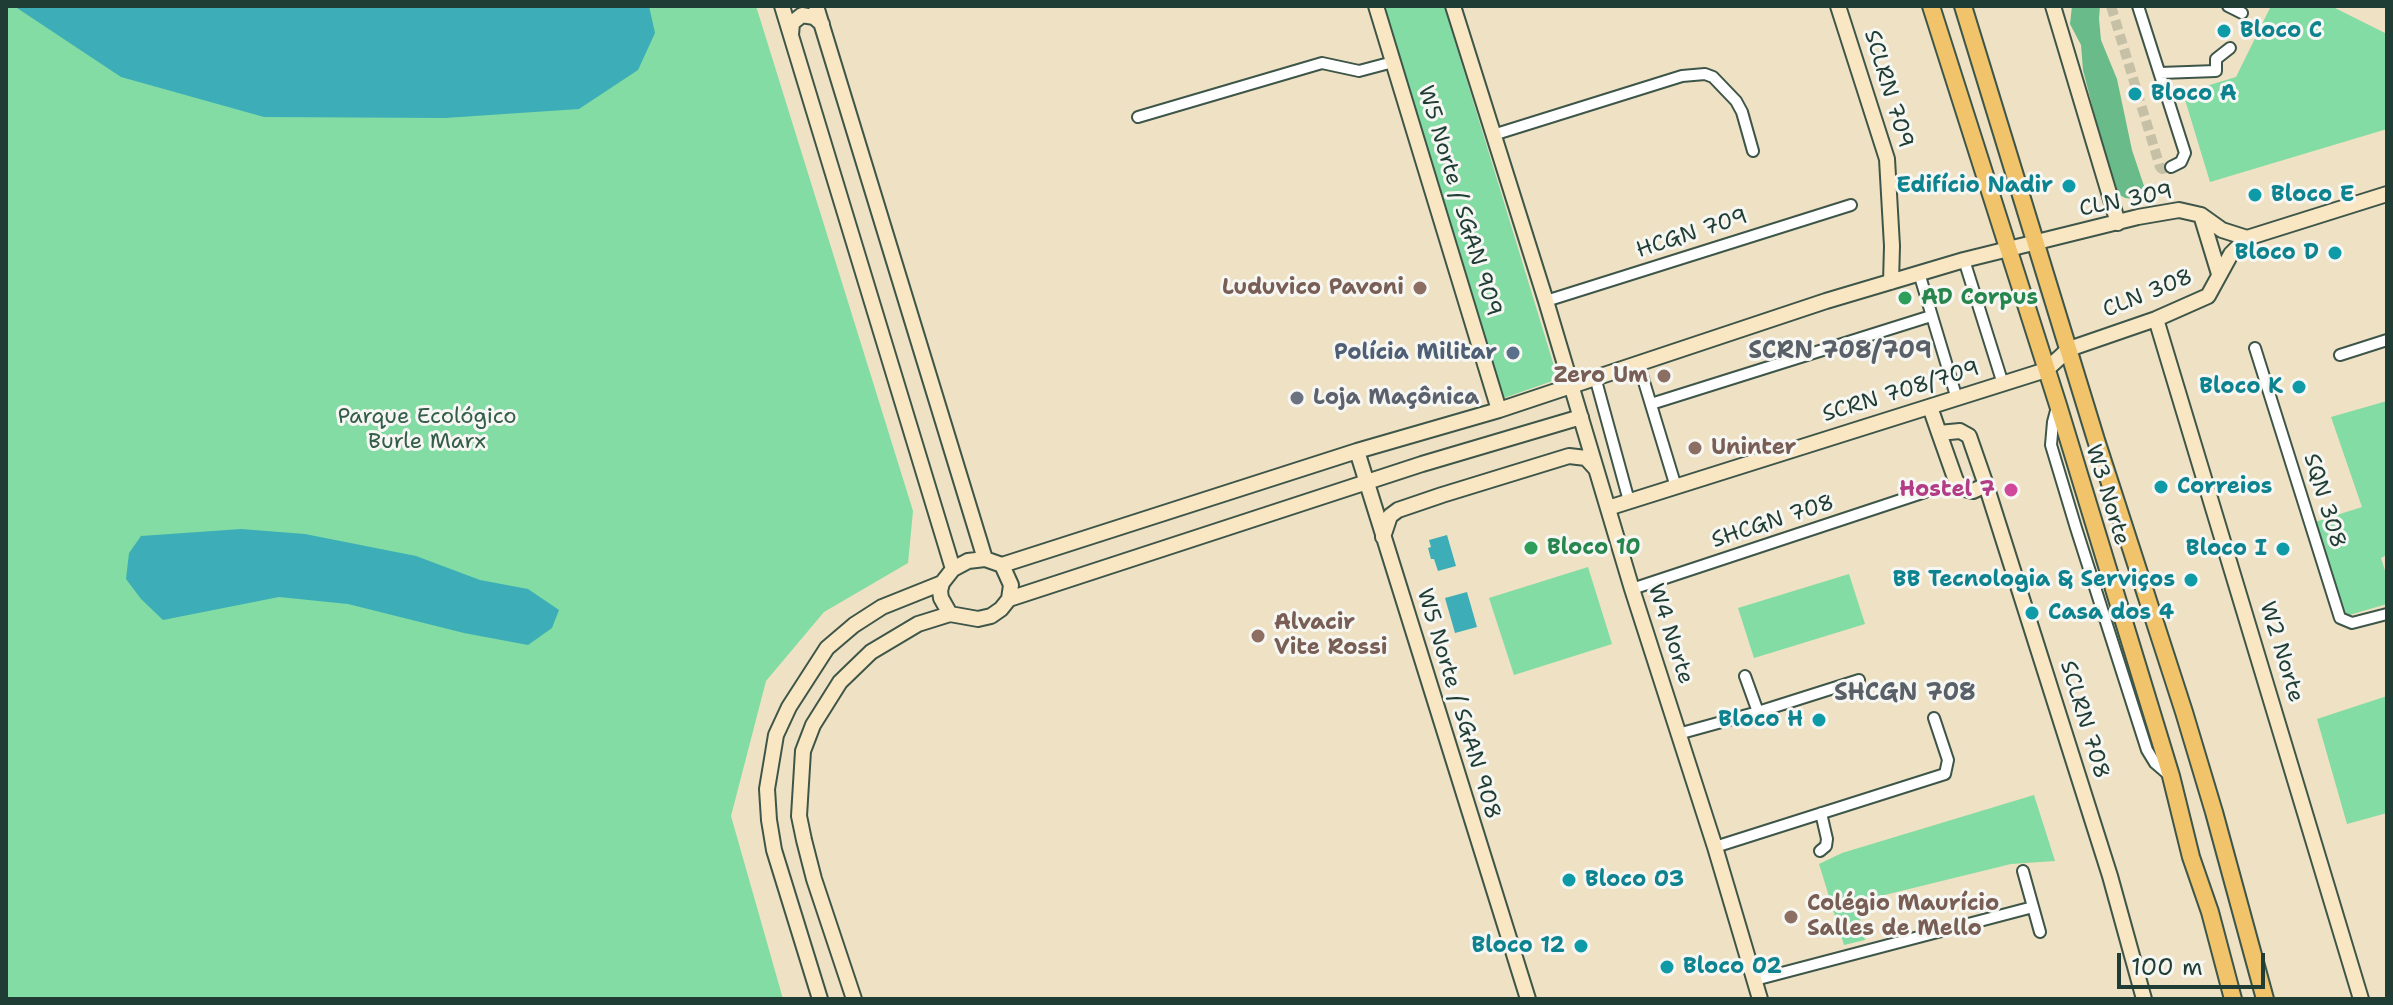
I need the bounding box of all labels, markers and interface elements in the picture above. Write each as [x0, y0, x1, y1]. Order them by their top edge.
place label: Bloco C [2240, 18, 2322, 44]
marker: Bloco C [2215, 22, 2233, 40]
street label: SCLRN 709 [1858, 27, 1918, 151]
place label: Bloco A [2151, 81, 2237, 107]
street label: W5 Norte / SGAN 909 [1411, 83, 1507, 319]
marker: Bloco A [2126, 85, 2144, 103]
place label: Edifício Nadir [1896, 173, 2053, 199]
marker: Edifício Nadir [2060, 177, 2078, 195]
street label: CLN 309 [2077, 179, 2175, 223]
place label: Bloco E [2271, 182, 2354, 208]
marker: Bloco E [2246, 186, 2264, 204]
street label: HCGN 709 [1633, 204, 1751, 264]
place label: Bloco D [2235, 240, 2319, 266]
marker: Bloco D [2326, 244, 2344, 262]
street label: CLN 308 [2099, 264, 2197, 324]
place label: Luduvico Pavoni [1222, 275, 1404, 301]
marker: Luduvico Pavoni [1411, 279, 1429, 297]
place label: AD Corpus [1921, 285, 2038, 311]
marker: AD Corpus [1896, 289, 1914, 307]
district label: SCRN 708/709 [1748, 338, 1932, 366]
place label: Polícia Militar [1334, 340, 1497, 366]
marker: Polícia Militar [1504, 344, 1522, 362]
street label: SCRN 708/709 [1819, 356, 1983, 428]
place label: Zero Um [1553, 363, 1648, 389]
marker: Zero Um [1655, 367, 1673, 385]
place label: Bloco K [2199, 374, 2283, 400]
marker: Bloco K [2290, 378, 2308, 396]
place label: Loja Maçônica [1313, 385, 1479, 411]
marker: Loja Maçônica [1288, 389, 1306, 407]
park label: Parque Ecológico Burle Marx [337, 404, 517, 456]
place label: Uninter [1711, 435, 1796, 461]
marker: Uninter [1686, 439, 1704, 457]
street label: W3 Norte [2079, 442, 2135, 548]
street label: SQN 308 [2297, 451, 2351, 551]
place label: Correios [2177, 474, 2272, 500]
place label: Hostel 7 [1899, 477, 1995, 503]
marker: Correios [2152, 478, 2170, 496]
marker: Hostel 7 [2002, 481, 2020, 499]
street label: SHCGN 708 [1708, 490, 1838, 554]
place label: Bloco 10 [1547, 535, 1641, 561]
place label: Bloco I [2186, 536, 2267, 562]
marker: Bloco 10 [1522, 539, 1540, 557]
marker: Bloco I [2274, 540, 2292, 558]
place label: BB Tecnologia & Serviços [1893, 567, 2175, 593]
marker: BB Tecnologia & Serviços [2182, 571, 2200, 589]
street label: W4 Norte [1641, 581, 1699, 687]
street label: W5 Norte / SGAN 908 [1410, 585, 1506, 823]
street label: W2 Norte [2253, 599, 2309, 705]
place label: Casa dos 4 [2048, 600, 2174, 626]
marker: Casa dos 4 [2023, 604, 2041, 622]
place label: Alvacir Vite Rossi [1274, 610, 1388, 662]
marker: Alvacir Vite Rossi [1249, 627, 1267, 645]
street label: SCLRN 708 [2054, 658, 2114, 782]
district label: SHCGN 708 [1834, 680, 1976, 708]
place label: Bloco H [1718, 707, 1803, 733]
marker: Bloco H [1810, 711, 1828, 729]
place label: Bloco 03 [1585, 867, 1684, 893]
marker: Bloco 03 [1560, 871, 1578, 889]
place label: Colégio Maurício Salles de Mello [1807, 891, 1999, 942]
marker: Colégio Maurício Salles de Mello [1782, 908, 1800, 926]
place label: Bloco 12 [1471, 933, 1565, 959]
marker: Bloco 12 [1572, 937, 1590, 955]
scale bar [2121, 937, 2269, 987]
text: 100 m [2131, 951, 2203, 983]
place label: Bloco 02 [1683, 954, 1782, 980]
marker: Bloco 02 [1658, 958, 1676, 976]

